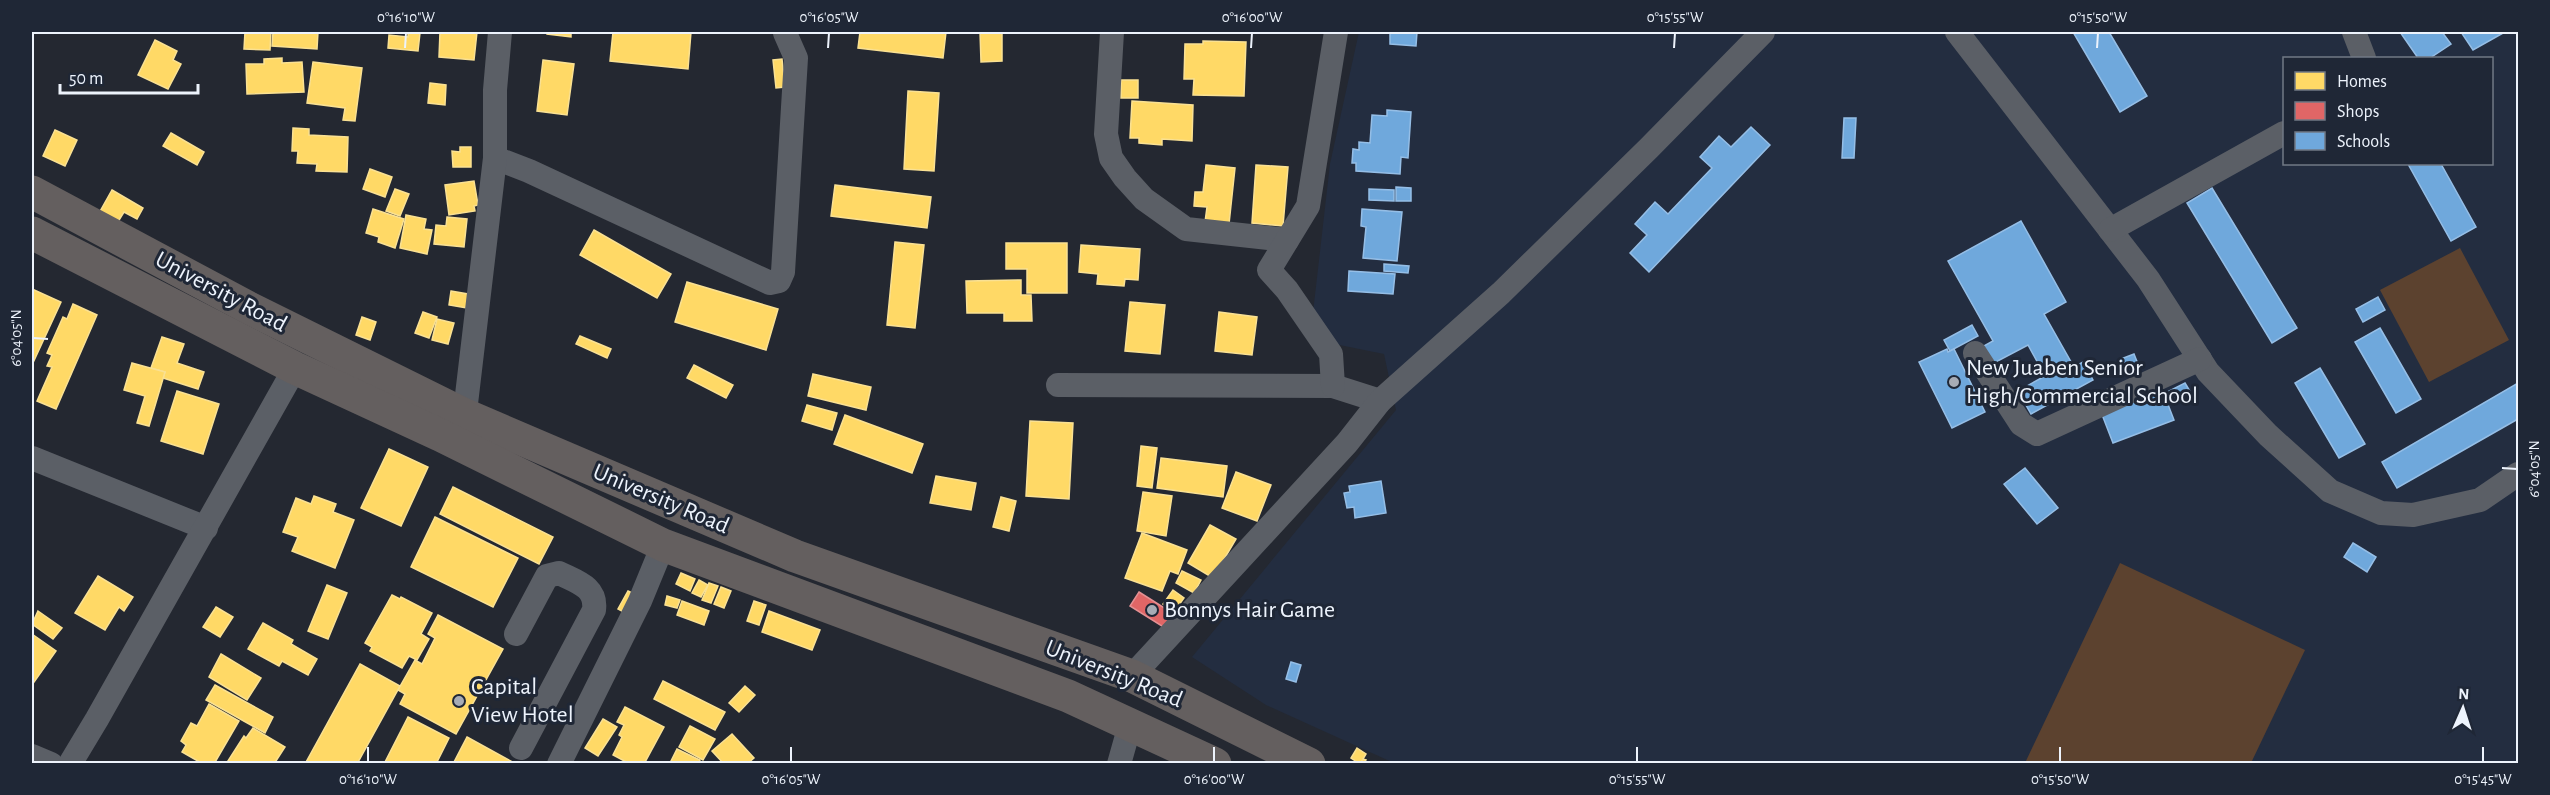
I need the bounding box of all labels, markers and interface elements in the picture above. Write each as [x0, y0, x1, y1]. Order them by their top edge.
text: 0°16'10"W [377, 10, 436, 25]
text: 0°16'05"W [799, 10, 859, 25]
text: 0°16'00"W [1222, 10, 1283, 25]
text: 0°15'55"W [1647, 10, 1704, 25]
text: 0°15'50"W [2069, 10, 2128, 25]
scale bar [60, 57, 198, 95]
legend [2283, 57, 2493, 165]
text: 50 m [69, 70, 103, 88]
text: Homes [2337, 73, 2387, 91]
text: Shops [2337, 103, 2379, 121]
text: Schools [2337, 133, 2390, 151]
street label: University Road [151, 247, 291, 337]
text: 6°04'05"N [9, 309, 24, 367]
place label: New Juaben Senior High/Commercial School [1966, 356, 2198, 408]
marker: New Juaben Senior High/Commercial School [1947, 375, 1961, 389]
text: 6°04'05"N [2527, 440, 2542, 498]
street label: University Road [589, 460, 733, 538]
place label: Bonnys Hair Game [1164, 598, 1335, 622]
marker: Bonnys Hair Game [1145, 603, 1159, 617]
street label: University Road [1042, 636, 1186, 712]
place label: Capital View Hotel [471, 675, 574, 727]
north arrow [2433, 678, 2493, 738]
text: N [2458, 686, 2470, 702]
marker: Capital View Hotel [452, 694, 466, 708]
text: 0°16'10"W [339, 772, 398, 787]
text: 0°16'05"W [761, 772, 821, 787]
text: 0°16'00"W [1184, 772, 1245, 787]
text: 0°15'55"W [1609, 772, 1666, 787]
text: 0°15'50"W [2031, 772, 2090, 787]
text: 0°15'45"W [2454, 772, 2512, 787]

